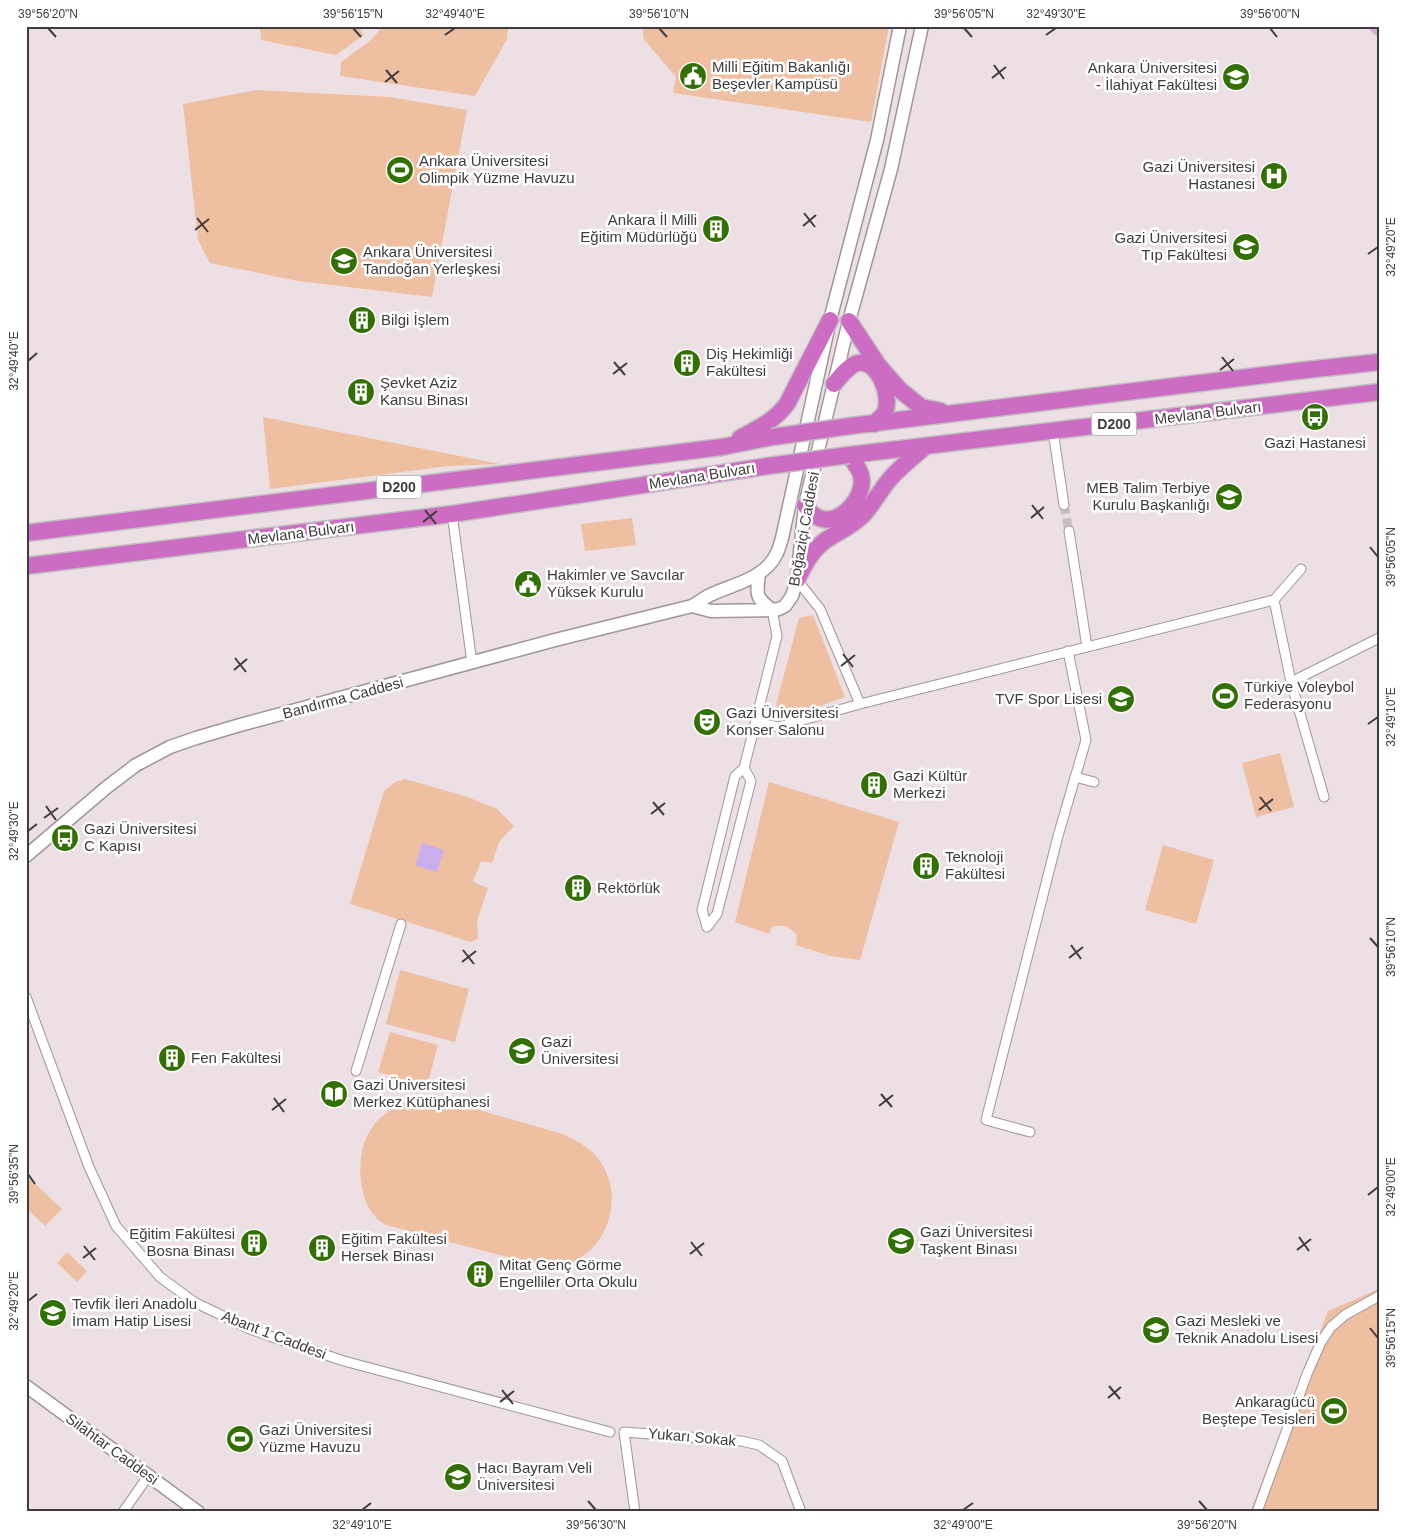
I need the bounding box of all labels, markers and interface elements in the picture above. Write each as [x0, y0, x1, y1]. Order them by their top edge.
text: 39°56'20"N [18, 7, 78, 21]
text: 39°56'15"N [323, 7, 383, 21]
text: 32°49'40"E [425, 7, 485, 21]
text: 39°56'10"N [629, 7, 689, 21]
text: 39°56'05"N [934, 7, 994, 21]
text: 32°49'30"E [1026, 7, 1086, 21]
text: 39°56'00"N [1240, 7, 1300, 21]
place label: Milli Eğitim Bakanlığı Beşevler Kampüsü [712, 58, 850, 92]
place label: Ankara Üniversitesi - İlahiyat Fakültesi [1088, 59, 1217, 93]
public building icon: Milli Eğitim Bakanlığı Beşevler Kampüsü [678, 61, 708, 91]
school or university icon: Ankara Üniversitesi - İlahiyat Fakültesi [1221, 62, 1251, 92]
place label: Ankara Üniversitesi Olimpik Yüzme Havuzu [419, 152, 575, 186]
sports icon: Ankara Üniversitesi Olimpik Yüzme Havuzu [385, 155, 415, 185]
place label: Gazi Üniversitesi Hastanesi [1142, 158, 1255, 192]
hospital icon: Gazi Üniversitesi Hastanesi [1259, 161, 1289, 191]
place label: Ankara İl Milli Eğitim Müdürlüğü [580, 211, 697, 245]
building icon: Ankara İl Milli Eğitim Müdürlüğü [701, 214, 731, 244]
text: 32°49'20"E [1384, 217, 1398, 277]
place label: Gazi Üniversitesi Tıp Fakültesi [1114, 229, 1227, 263]
school or university icon: Gazi Üniversitesi Tıp Fakültesi [1231, 232, 1261, 262]
place label: Ankara Üniversitesi Tandoğan Yerleşkesi [363, 243, 501, 277]
school or university icon: Ankara Üniversitesi Tandoğan Yerleşkesi [329, 246, 359, 276]
building icon: Bilgi İşlem [347, 305, 377, 335]
place label: Bilgi İşlem [381, 311, 449, 328]
text: 32°49'40"E [7, 331, 21, 391]
place label: Diş Hekimliği Fakültesi [706, 345, 793, 379]
building icon: Diş Hekimliği Fakültesi [672, 348, 702, 378]
place label: Şevket Aziz Kansu Binası [380, 374, 468, 408]
building icon: Şevket Aziz Kansu Binası [346, 377, 376, 407]
street label: Mevlana Bulvarı [1154, 398, 1262, 427]
bus stop icon: Gazi Hastanesi [1300, 402, 1330, 432]
road number: D200 [1092, 412, 1136, 436]
place label: Gazi Hastanesi [1264, 434, 1366, 451]
street label: Mevlana Bulvarı [647, 459, 756, 492]
street label: Boğaziçi Caddesi [785, 470, 822, 587]
road number: D200 [376, 476, 422, 498]
place label: MEB Talim Terbiye Kurulu Başkanlığı [1086, 479, 1210, 513]
school or university icon: MEB Talim Terbiye Kurulu Başkanlığı [1214, 482, 1244, 512]
street label: Mevlana Bulvarı [247, 518, 355, 547]
text: 39°56'05"N [1384, 527, 1398, 587]
place label: Hakimler ve Savcılar Yüksek Kurulu [547, 566, 685, 600]
public building icon: Hakimler ve Savcılar Yüksek Kurulu [513, 569, 543, 599]
street label: Bandırma Caddesi [281, 673, 405, 722]
place label: Türkiye Voleybol Federasyonu [1244, 678, 1354, 712]
sports icon: Türkiye Voleybol Federasyonu [1210, 681, 1240, 711]
school or university icon: TVF Spor Lisesi [1106, 684, 1136, 714]
text: 32°49'10"E [1384, 687, 1398, 747]
place label: TVF Spor Lisesi [995, 690, 1102, 707]
place label: Gazi Üniversitesi Konser Salonu [726, 704, 839, 738]
theatre icon: Gazi Üniversitesi Konser Salonu [692, 707, 722, 737]
place label: Gazi Kültür Merkezi [893, 767, 967, 801]
building icon: Gazi Kültür Merkezi [859, 770, 889, 800]
text: 32°49'30"E [7, 801, 21, 861]
place label: Gazi Üniversitesi C Kapısı [84, 820, 197, 854]
bus stop icon: Gazi Üniversitesi C Kapısı [50, 823, 80, 853]
place label: Teknoloji Fakültesi [945, 848, 1005, 882]
building icon: Teknoloji Fakültesi [911, 851, 941, 881]
building icon: Rektörlük [563, 873, 593, 903]
place label: Rektörlük [597, 879, 661, 896]
text: 39°56'10"N [1384, 917, 1398, 977]
place label: Gazi Üniversitesi [541, 1033, 619, 1067]
school or university icon: Gazi Üniversitesi [507, 1036, 537, 1066]
building icon: Fen Fakültesi [157, 1043, 187, 1073]
place label: Fen Fakültesi [191, 1049, 281, 1066]
place label: Gazi Üniversitesi Merkez Kütüphanesi [353, 1076, 490, 1110]
library icon: Gazi Üniversitesi Merkez Kütüphanesi [319, 1079, 349, 1109]
text: 39°56'35"N [7, 1144, 21, 1204]
text: 32°49'00"E [1384, 1157, 1398, 1217]
place label: Gazi Üniversitesi Taşkent Binası [920, 1223, 1033, 1257]
place label: Eğitim Fakültesi Bosna Binası [129, 1225, 235, 1259]
school or university icon: Gazi Üniversitesi Taşkent Binası [886, 1226, 916, 1256]
building icon: Eğitim Fakültesi Bosna Binası [239, 1228, 269, 1258]
place label: Eğitim Fakültesi Hersek Binası [341, 1230, 447, 1264]
building icon: Eğitim Fakültesi Hersek Binası [307, 1233, 337, 1263]
place label: Mitat Genç Görme Engelliler Orta Okulu [499, 1256, 637, 1290]
building icon: Mitat Genç Görme Engelliler Orta Okulu [465, 1259, 495, 1289]
text: 32°49'20"E [7, 1271, 21, 1331]
place label: Tevfik İleri Anadolu İmam Hatip Lisesi [72, 1295, 197, 1329]
school or university icon: Tevfik İleri Anadolu İmam Hatip Lisesi [38, 1298, 68, 1328]
street label: Abant 1 Caddesi [219, 1307, 329, 1362]
text: 39°56'15"N [1384, 1308, 1398, 1368]
place label: Gazi Mesleki ve Teknik Anadolu Lisesi [1175, 1312, 1318, 1346]
school or university icon: Gazi Mesleki ve Teknik Anadolu Lisesi [1141, 1315, 1171, 1345]
place label: Ankaragücü Beştepe Tesisleri [1202, 1393, 1315, 1427]
sports icon: Ankaragücü Beştepe Tesisleri [1319, 1396, 1349, 1426]
street label: Silahtar Caddesi [63, 1409, 162, 1488]
place label: Gazi Üniversitesi Yüzme Havuzu [259, 1421, 372, 1455]
sports icon: Gazi Üniversitesi Yüzme Havuzu [225, 1424, 255, 1454]
street label: Yukarı Sokak [647, 1424, 737, 1449]
place label: Hacı Bayram Veli Üniversitesi [477, 1459, 592, 1493]
school or university icon: Hacı Bayram Veli Üniversitesi [443, 1462, 473, 1492]
text: 32°49'10"E [332, 1518, 392, 1532]
text: 39°56'30"N [566, 1518, 626, 1532]
text: 32°49'00"E [933, 1518, 993, 1532]
text: 39°56'20"N [1177, 1518, 1237, 1532]

